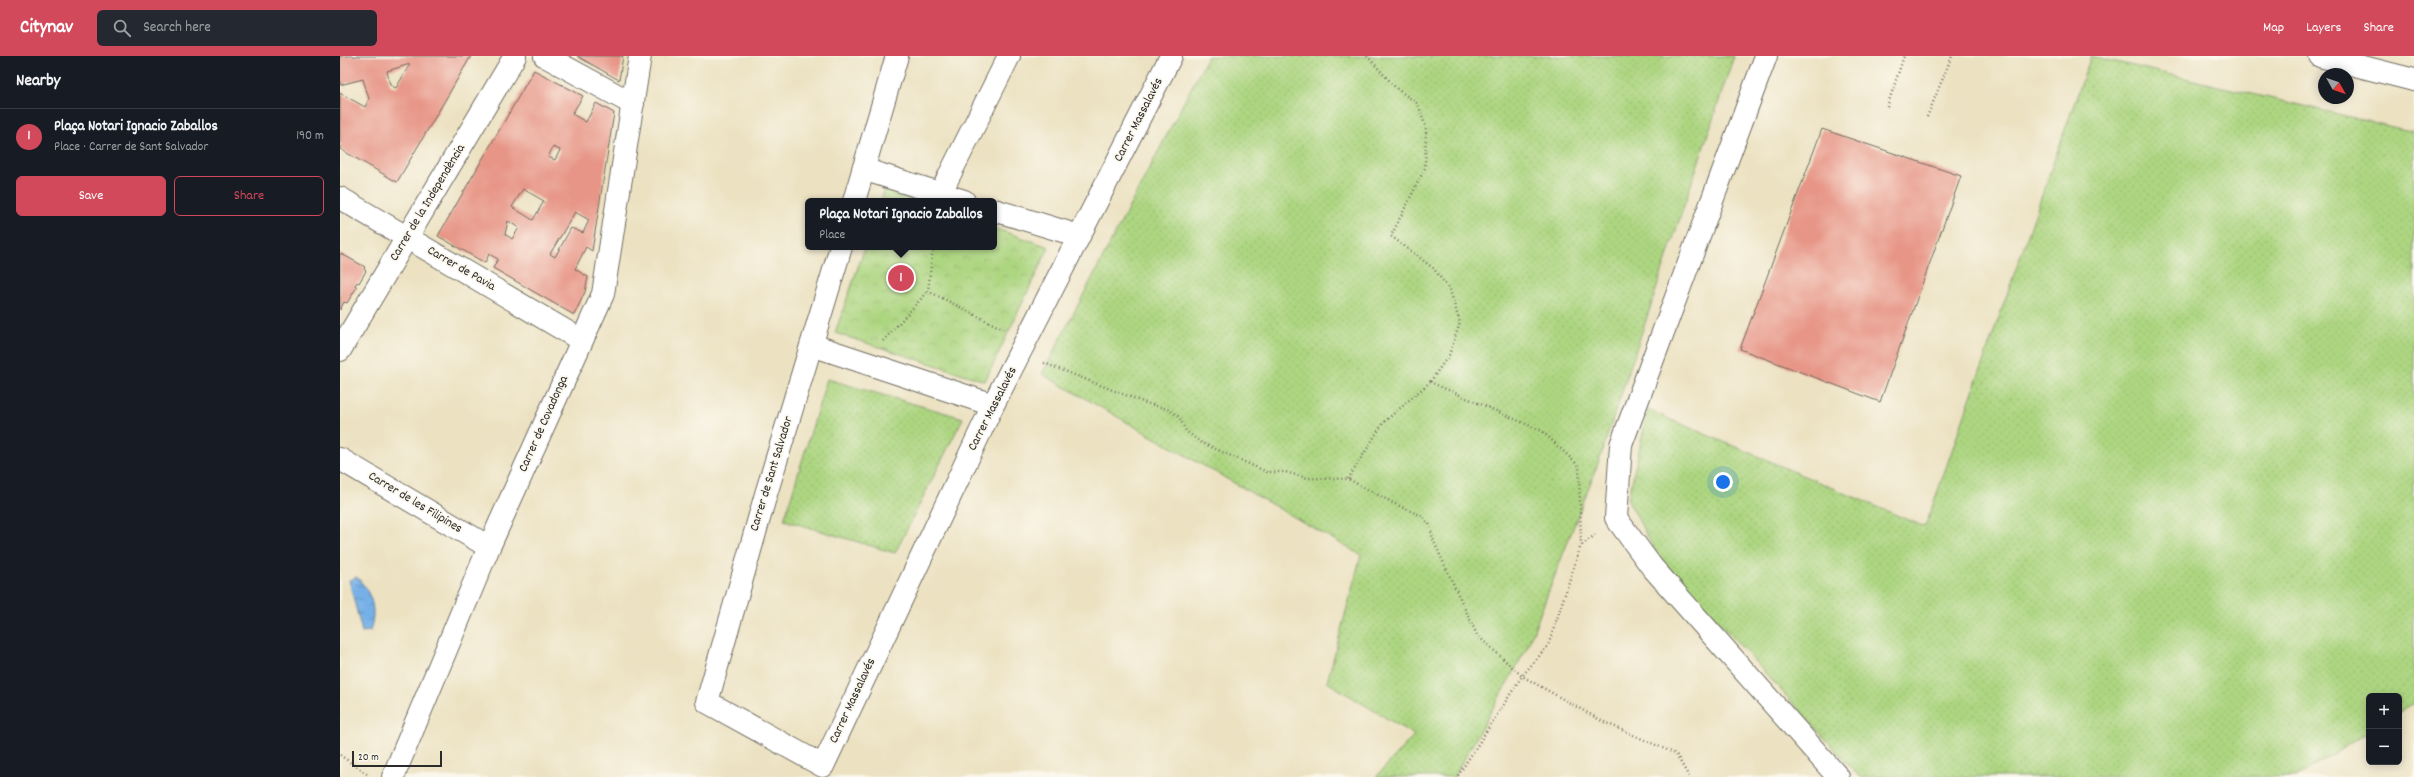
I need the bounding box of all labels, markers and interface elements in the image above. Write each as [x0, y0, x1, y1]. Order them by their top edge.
search box [97, 10, 377, 46]
text: Citynav [20, 15, 73, 42]
icon: search [111, 17, 133, 39]
text: Search here [143, 17, 211, 39]
text: Map [2263, 18, 2284, 38]
text: Layers [2306, 18, 2341, 38]
text: Share [2363, 18, 2394, 38]
north arrow [2318, 68, 2354, 104]
text: Nearby [16, 70, 60, 94]
street label: Carrer Massalavés [1110, 75, 1168, 165]
text: Plaça Notari Ignacio Zaballos [54, 116, 218, 138]
text: 1 [28, 127, 30, 146]
text: 190 m [296, 127, 324, 146]
text: Place · Carrer de Sant Salvador [54, 138, 208, 157]
street label: Carrer de la Independència [385, 140, 471, 265]
button: Save [16, 176, 166, 216]
button: Share [174, 176, 324, 216]
popup [805, 198, 997, 250]
text: Plaça Notari Ignacio Zaballos [819, 204, 983, 226]
text: Place [819, 226, 845, 245]
street label: Carrer de Pavia [423, 242, 500, 297]
pin: 1 [888, 263, 914, 293]
street label: Carrer Massalavés [964, 364, 1022, 454]
street label: Carrer de Covadonga [514, 372, 574, 475]
street label: Carrer de Sant Salvador [745, 414, 799, 534]
street label: Carrer de les Filipines [364, 467, 466, 539]
your location [1713, 472, 1733, 492]
street label: Carrer Massalavés [825, 655, 881, 747]
map controls [2366, 693, 2402, 765]
button: + [2366, 693, 2402, 729]
button: − [2366, 729, 2402, 765]
scale bar [352, 749, 442, 768]
text: 20 m [358, 750, 379, 766]

